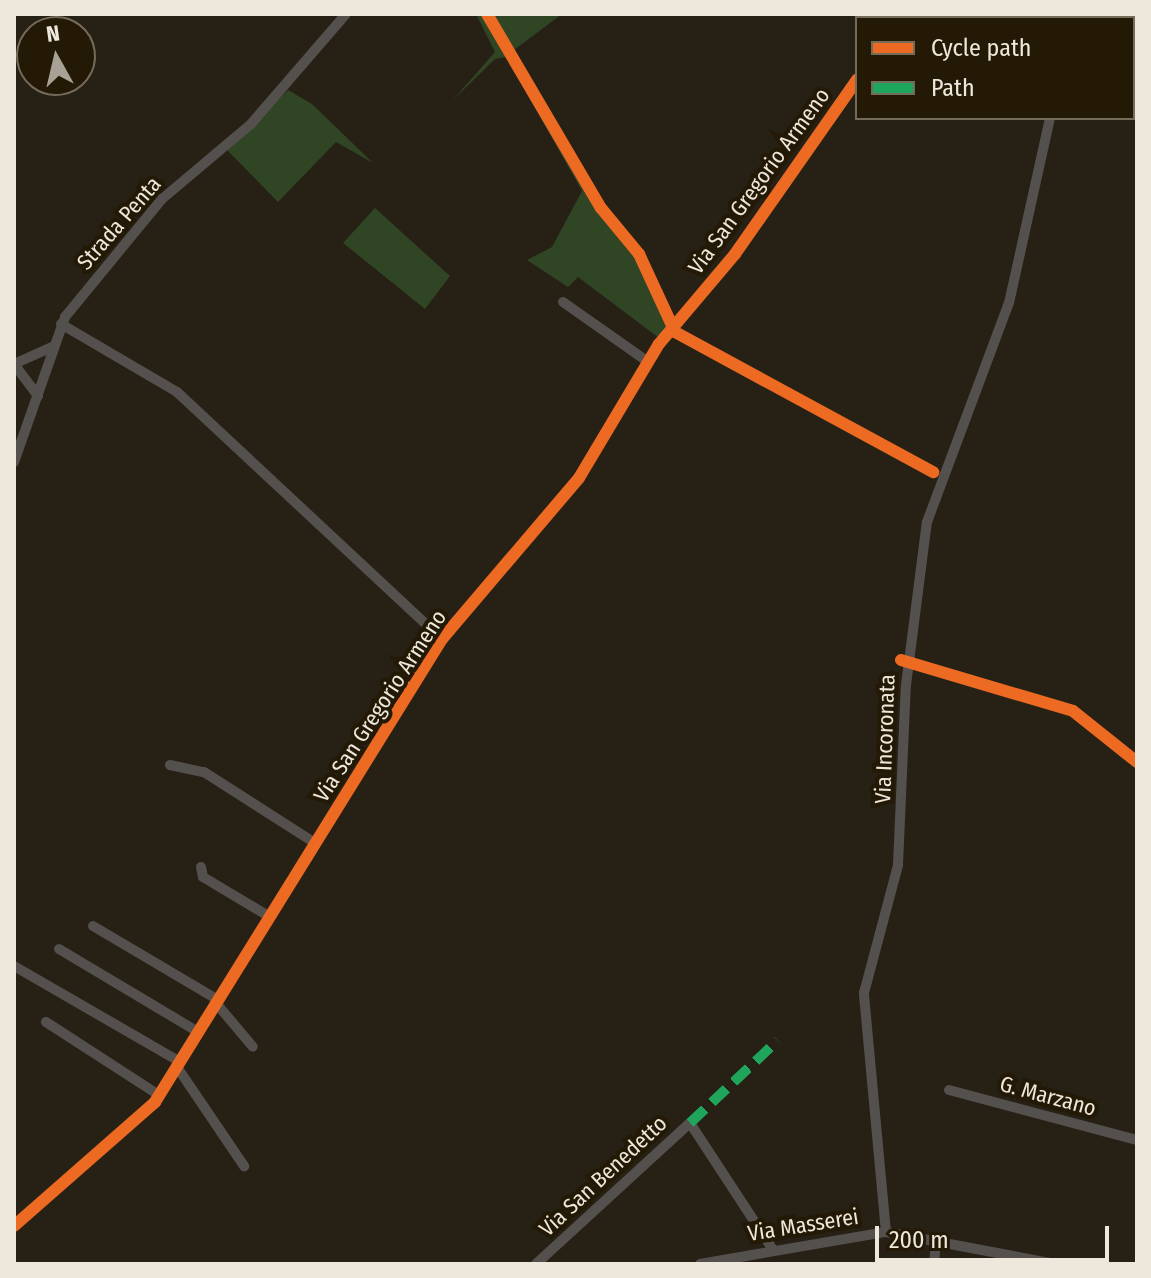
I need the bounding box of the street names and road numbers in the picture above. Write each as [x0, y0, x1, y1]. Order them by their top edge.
street label: Via San Gregorio Armeno [683, 83, 835, 279]
street label: Strada Penta [71, 171, 167, 275]
street label: Via San Gregorio Armeno [308, 605, 452, 807]
street label: Via Incoronata [870, 674, 900, 804]
street label: G. Marzano [997, 1070, 1099, 1122]
street label: Via San Benedetto [534, 1110, 672, 1242]
street label: Via Masserei [746, 1203, 860, 1247]

